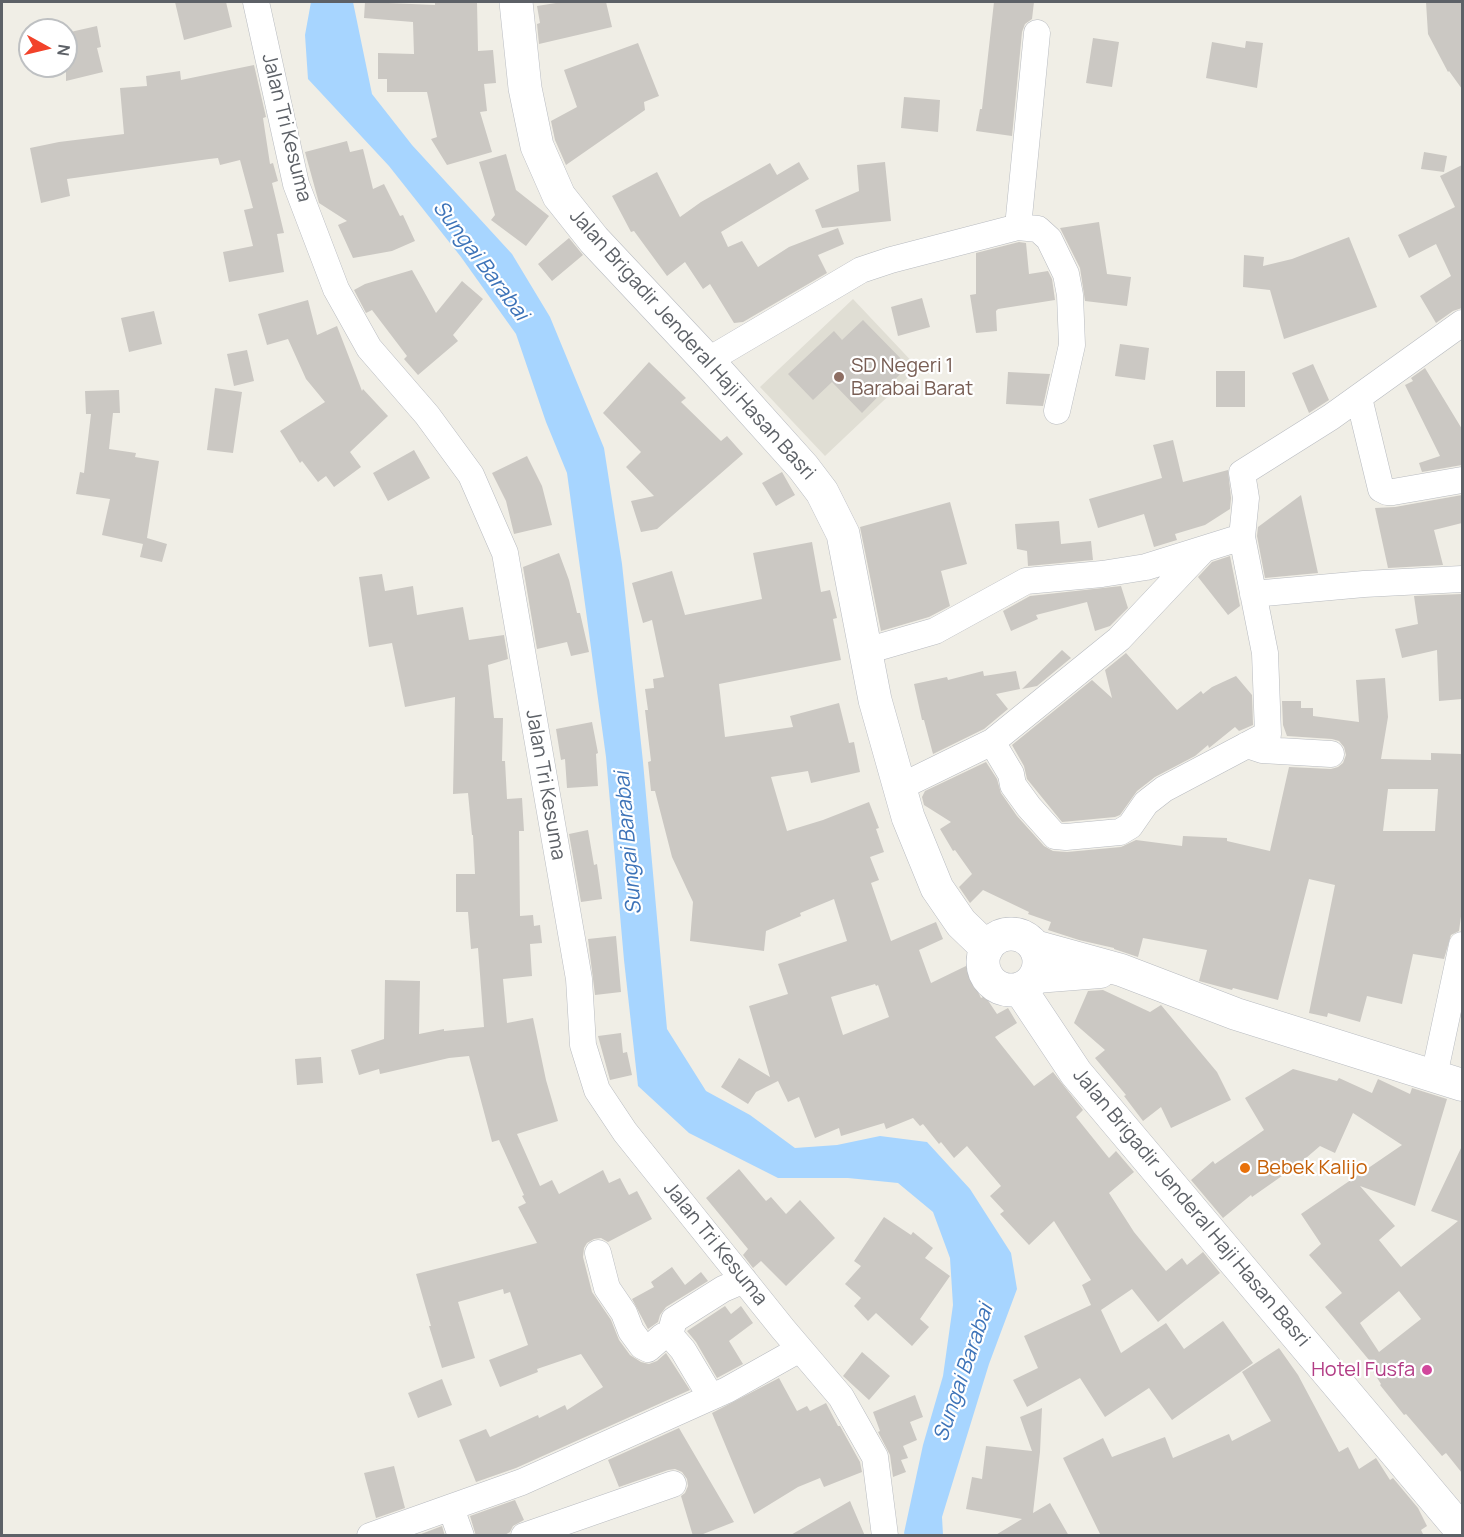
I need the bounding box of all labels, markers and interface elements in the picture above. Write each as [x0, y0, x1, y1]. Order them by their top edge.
north arrow [18, 18, 78, 78]
text: N [52, 43, 76, 57]
street label: Jalan Tri Kesuma [256, 51, 316, 205]
water label: Sungai Barabai [427, 196, 533, 326]
street label: Jalan Brigadir Jenderal Haji Hasan Basri [564, 205, 820, 485]
place label: SD Negeri 1 Barabai Barat [851, 354, 973, 401]
marker: SD Negeri 1 Barabai Barat [832, 370, 846, 384]
street label: Jalan Tri Kesuma [520, 708, 570, 862]
water label: Sungai Barabai [610, 770, 648, 916]
street label: Jalan Brigadir Jenderal Haji Hasan Basri [1067, 1064, 1315, 1352]
place label: Bebek Kalijo [1257, 1156, 1368, 1180]
marker: Bebek Kalijo [1238, 1161, 1252, 1175]
street label: Jalan Tri Kesuma [658, 1177, 772, 1311]
water label: Sungai Barabai [929, 1301, 999, 1445]
place label: Hotel Fusfa [1311, 1358, 1415, 1382]
marker: Hotel Fusfa [1420, 1363, 1434, 1377]

